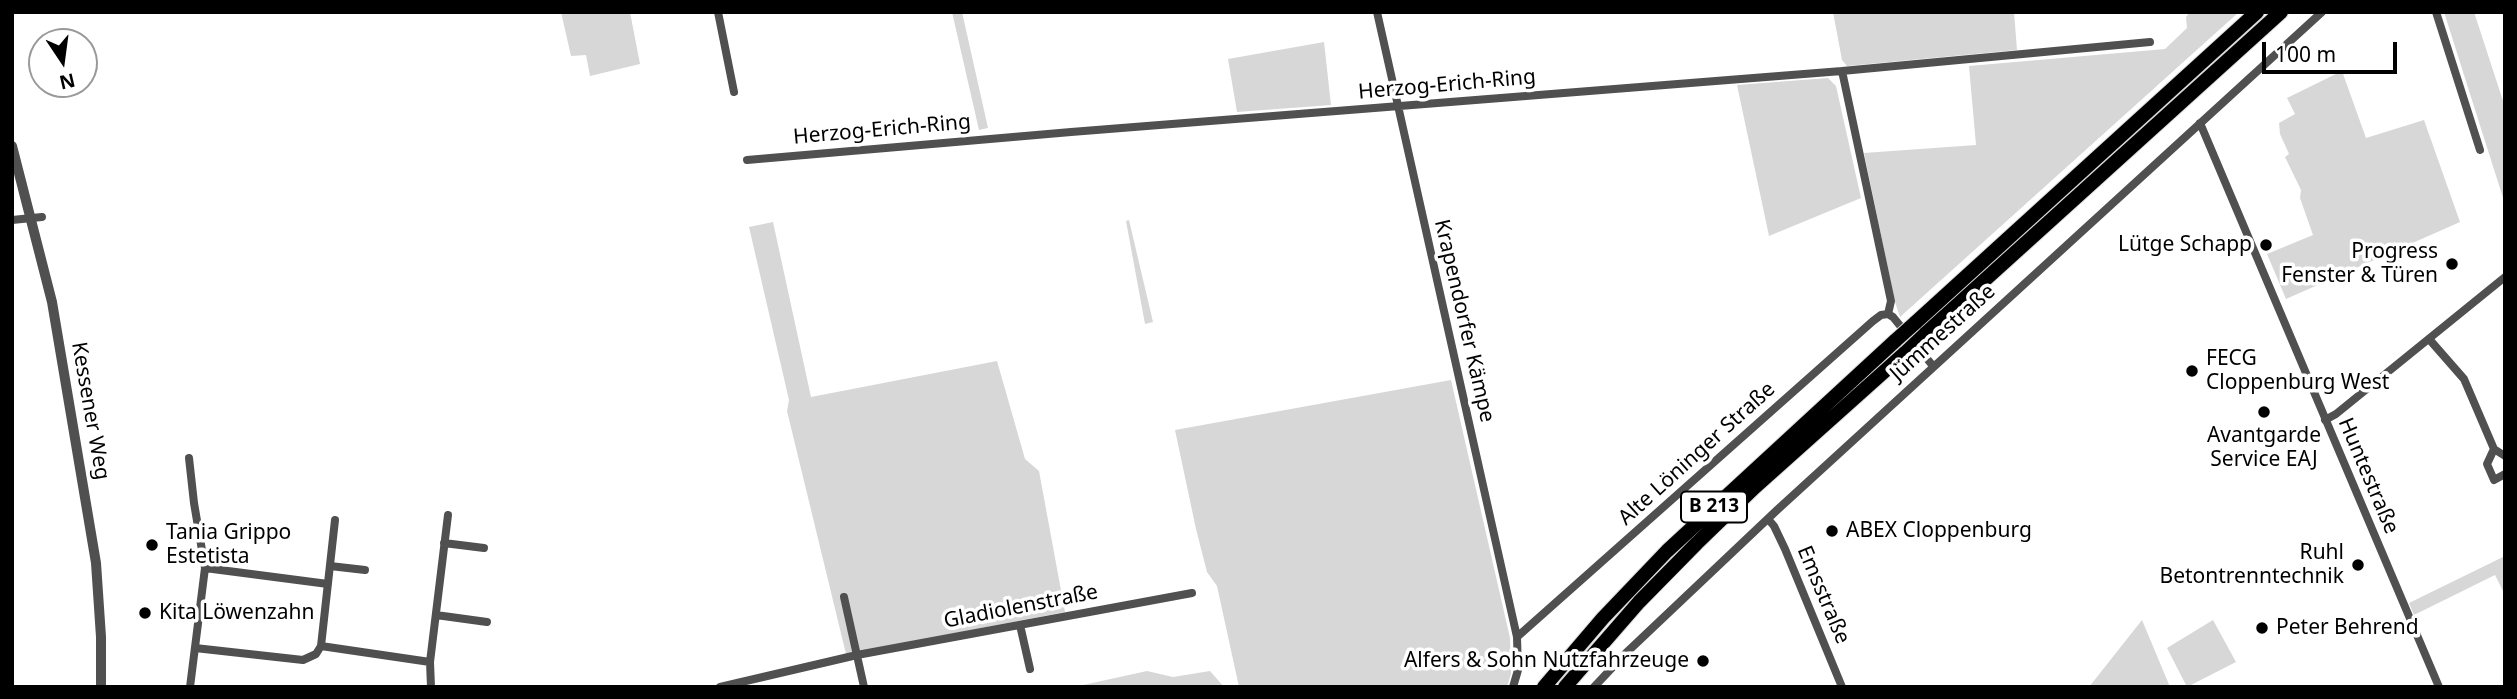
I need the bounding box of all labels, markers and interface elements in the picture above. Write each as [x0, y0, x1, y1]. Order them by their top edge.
north arrow [28, 28, 98, 98]
scale bar [2265, 28, 2400, 72]
text: 100 m [2275, 40, 2336, 68]
street label: Herzog-Erich-Ring [1357, 65, 1537, 105]
text: N [57, 67, 78, 96]
street label: Herzog-Erich-Ring [792, 110, 972, 150]
street label: Krapendorfer Kämpe [1428, 217, 1500, 425]
place label: Lütge Schapp [2118, 232, 2252, 258]
marker: Lütge Schapp [2258, 237, 2274, 253]
place label: Progress Fenster & Türen [2281, 239, 2438, 289]
marker: Progress Fenster & Türen [2444, 256, 2460, 272]
street label: Jümmestraße [1885, 279, 2001, 387]
street label: Kessener Weg [65, 340, 115, 482]
place label: FECG Cloppenburg West [2206, 346, 2389, 396]
marker: FECG Cloppenburg West [2184, 363, 2200, 379]
street label: Alte Löninger Straße [1614, 377, 1780, 531]
marker: Avantgarde Service EAJ [2256, 404, 2272, 420]
street label: Huntestraße [2332, 414, 2404, 538]
place label: Avantgarde Service EAJ [2207, 423, 2321, 473]
road number: B 213 [1681, 492, 1747, 522]
place label: ABEX Cloppenburg [1846, 518, 2032, 544]
place label: Tania Grippo Estetista [166, 520, 291, 570]
marker: ABEX Cloppenburg [1824, 523, 1840, 539]
marker: Tania Grippo Estetista [144, 537, 160, 553]
place label: Ruhl Betontrenntechnik [2160, 540, 2344, 590]
street label: Emsstraße [1791, 542, 1855, 648]
marker: Ruhl Betontrenntechnik [2350, 557, 2366, 573]
street label: Gladiolenstraße [942, 580, 1100, 634]
place label: Kita Löwenzahn [159, 600, 314, 626]
marker: Kita Löwenzahn [137, 605, 153, 621]
place label: Peter Behrend [2276, 615, 2419, 641]
marker: Peter Behrend [2254, 620, 2270, 636]
place label: Alfers & Sohn Nutzfahrzeuge [1404, 648, 1689, 674]
marker: Alfers & Sohn Nutzfahrzeuge [1695, 653, 1711, 669]

